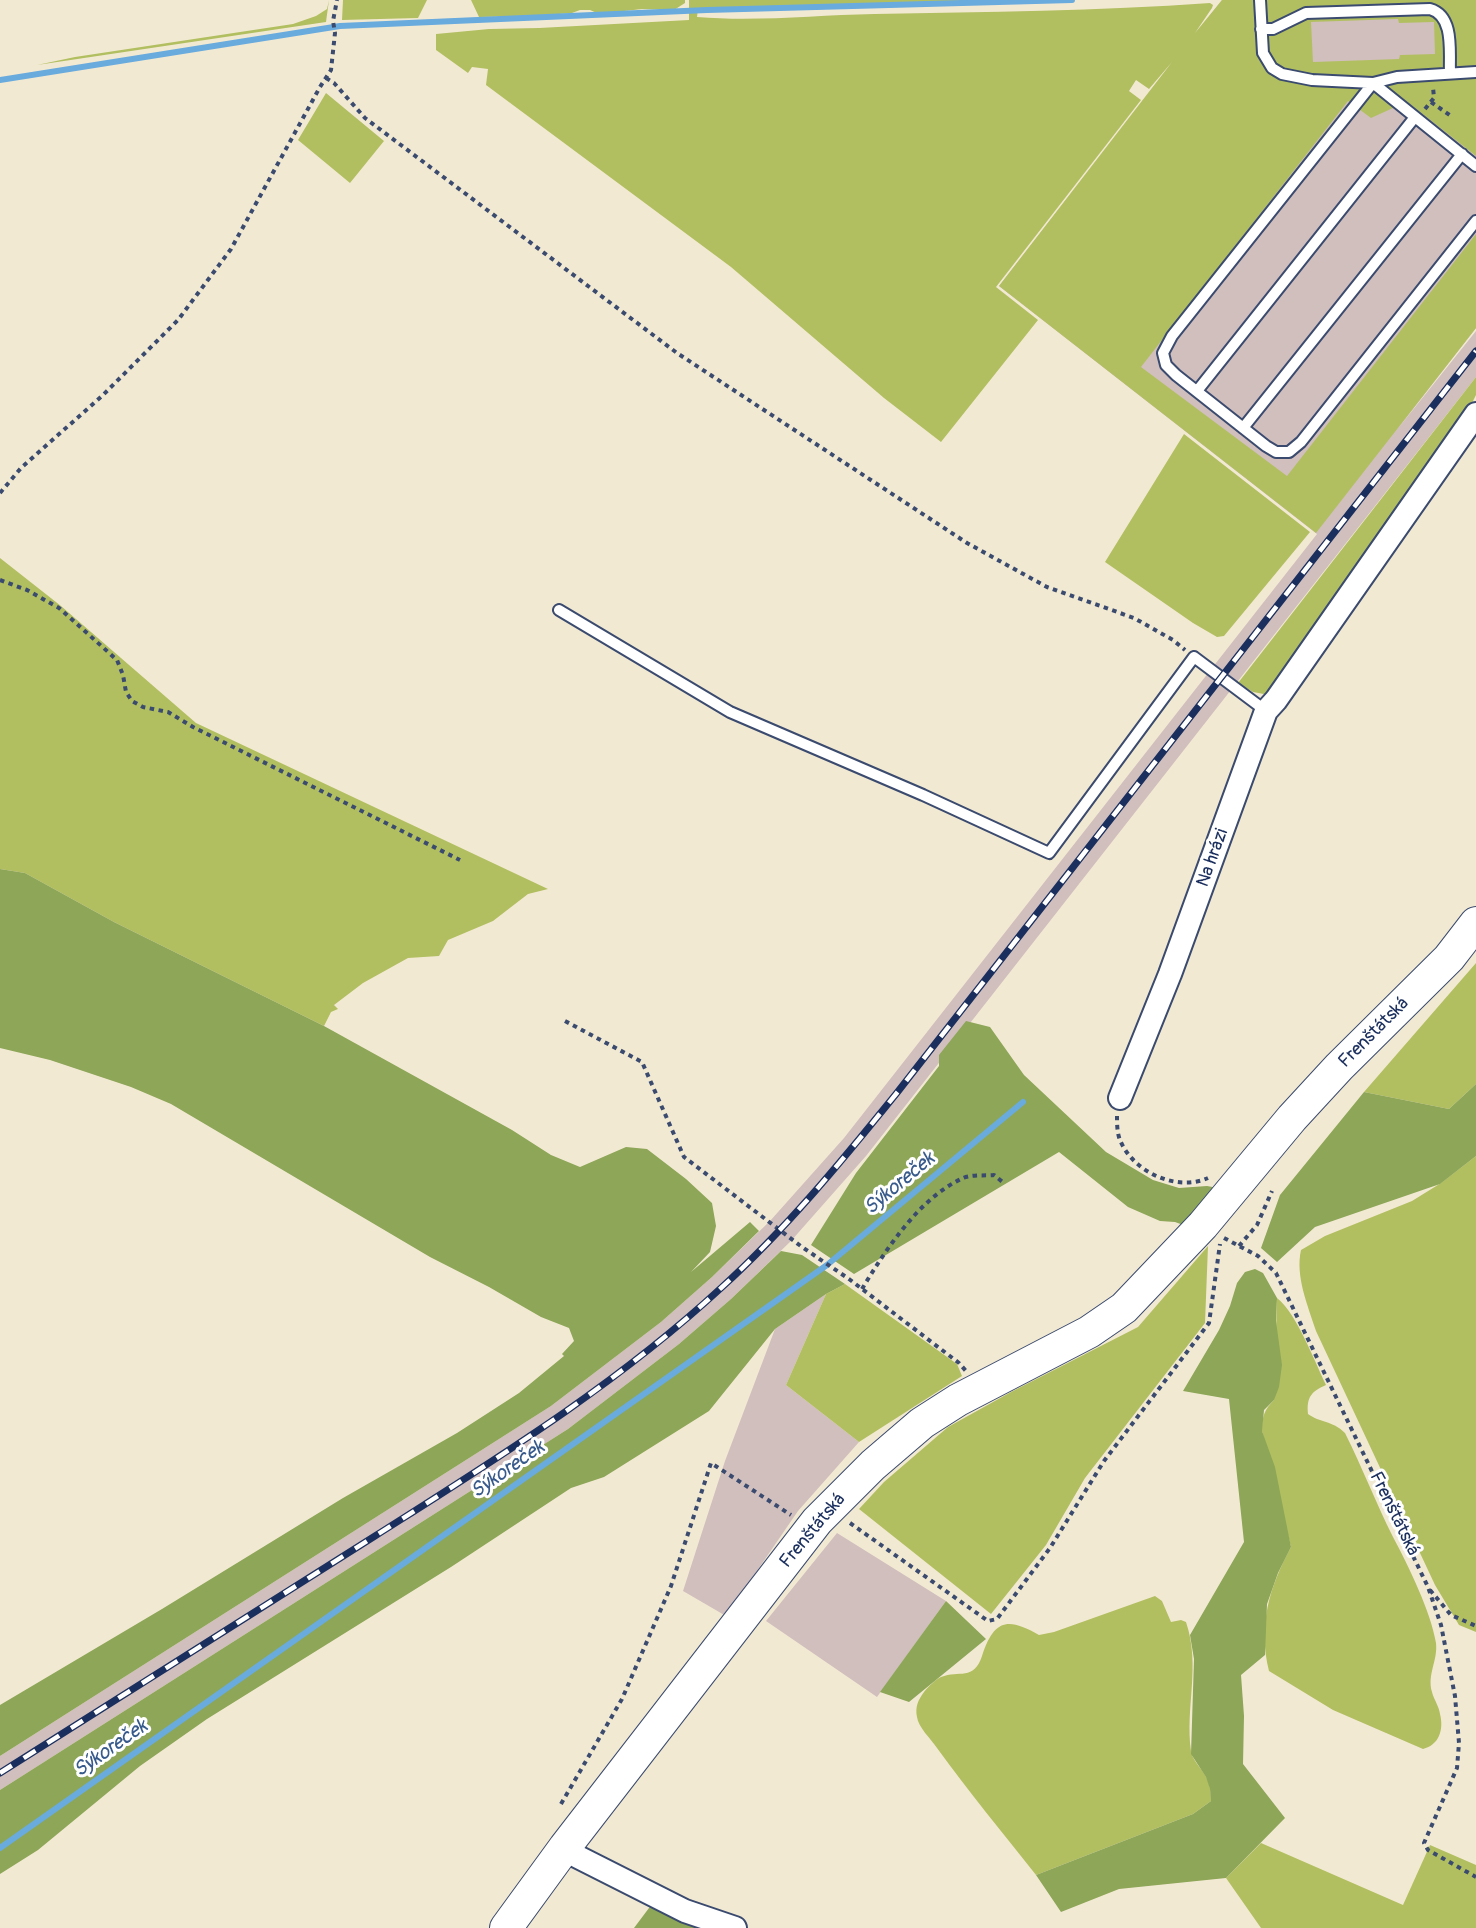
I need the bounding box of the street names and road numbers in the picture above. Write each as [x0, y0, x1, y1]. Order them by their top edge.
street label: Na hrázi [1193, 826, 1233, 890]
street label: Frenštátská [1334, 993, 1414, 1073]
street label: Frenštátská [1364, 1469, 1424, 1559]
street label: Frenštátská [776, 1489, 850, 1573]

